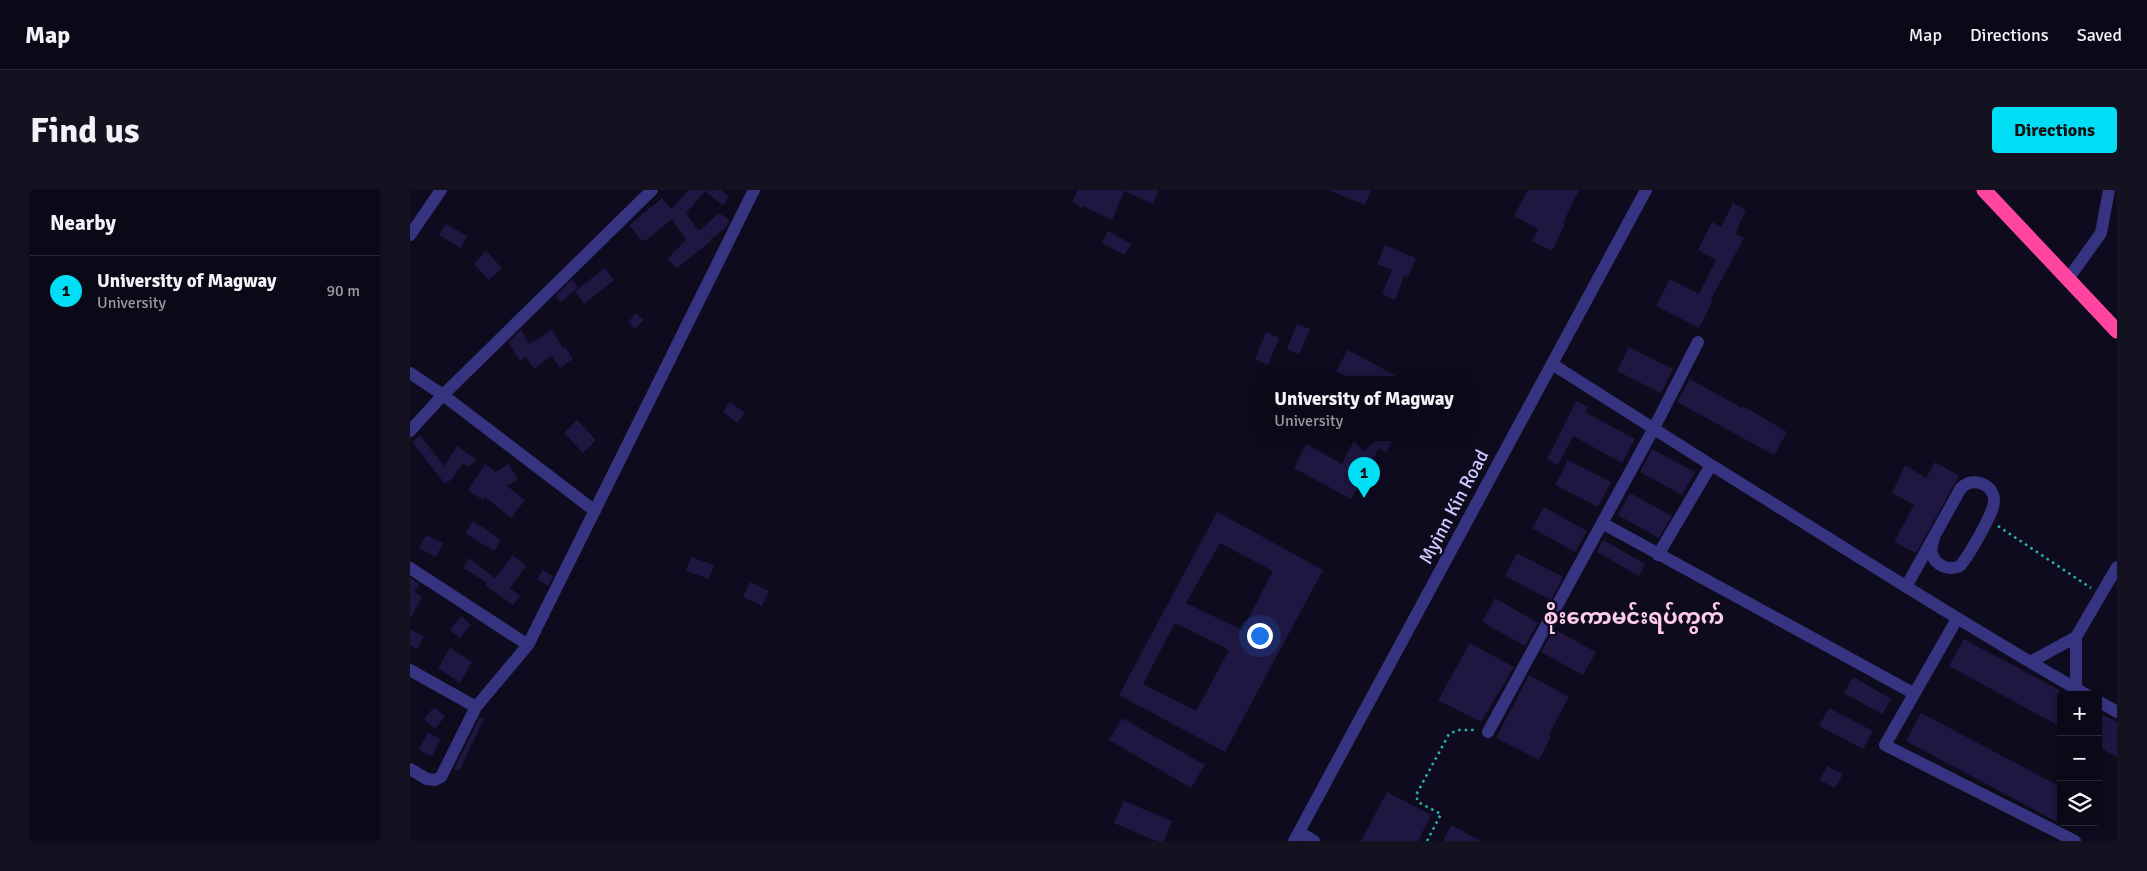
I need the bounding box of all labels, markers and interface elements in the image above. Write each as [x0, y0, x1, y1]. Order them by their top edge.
text: Map [25, 20, 70, 50]
text: Map [1909, 24, 1942, 46]
text: Directions [1970, 24, 2049, 46]
text: Saved [2077, 24, 2122, 46]
button: Directions [1992, 107, 2117, 153]
text: Find us [30, 109, 140, 152]
text: Nearby [50, 210, 116, 236]
text: University of Magway [97, 269, 277, 293]
text: 1 [62, 281, 70, 301]
text: 90 m [326, 281, 360, 301]
text: University [97, 293, 166, 313]
popup [1258, 376, 1470, 441]
text: University of Magway [1274, 387, 1454, 411]
text: University [1274, 411, 1343, 431]
street label: Myinn Kin Road [1414, 446, 1494, 568]
pin: 1 [1348, 457, 1380, 498]
district label: စိုးကောမင်းရပ်ကွက် [1544, 601, 1724, 634]
your location [1247, 623, 1273, 649]
map controls [2057, 691, 2102, 826]
button: + [2057, 691, 2102, 736]
button: − [2057, 736, 2102, 781]
button: layers [2057, 781, 2102, 826]

